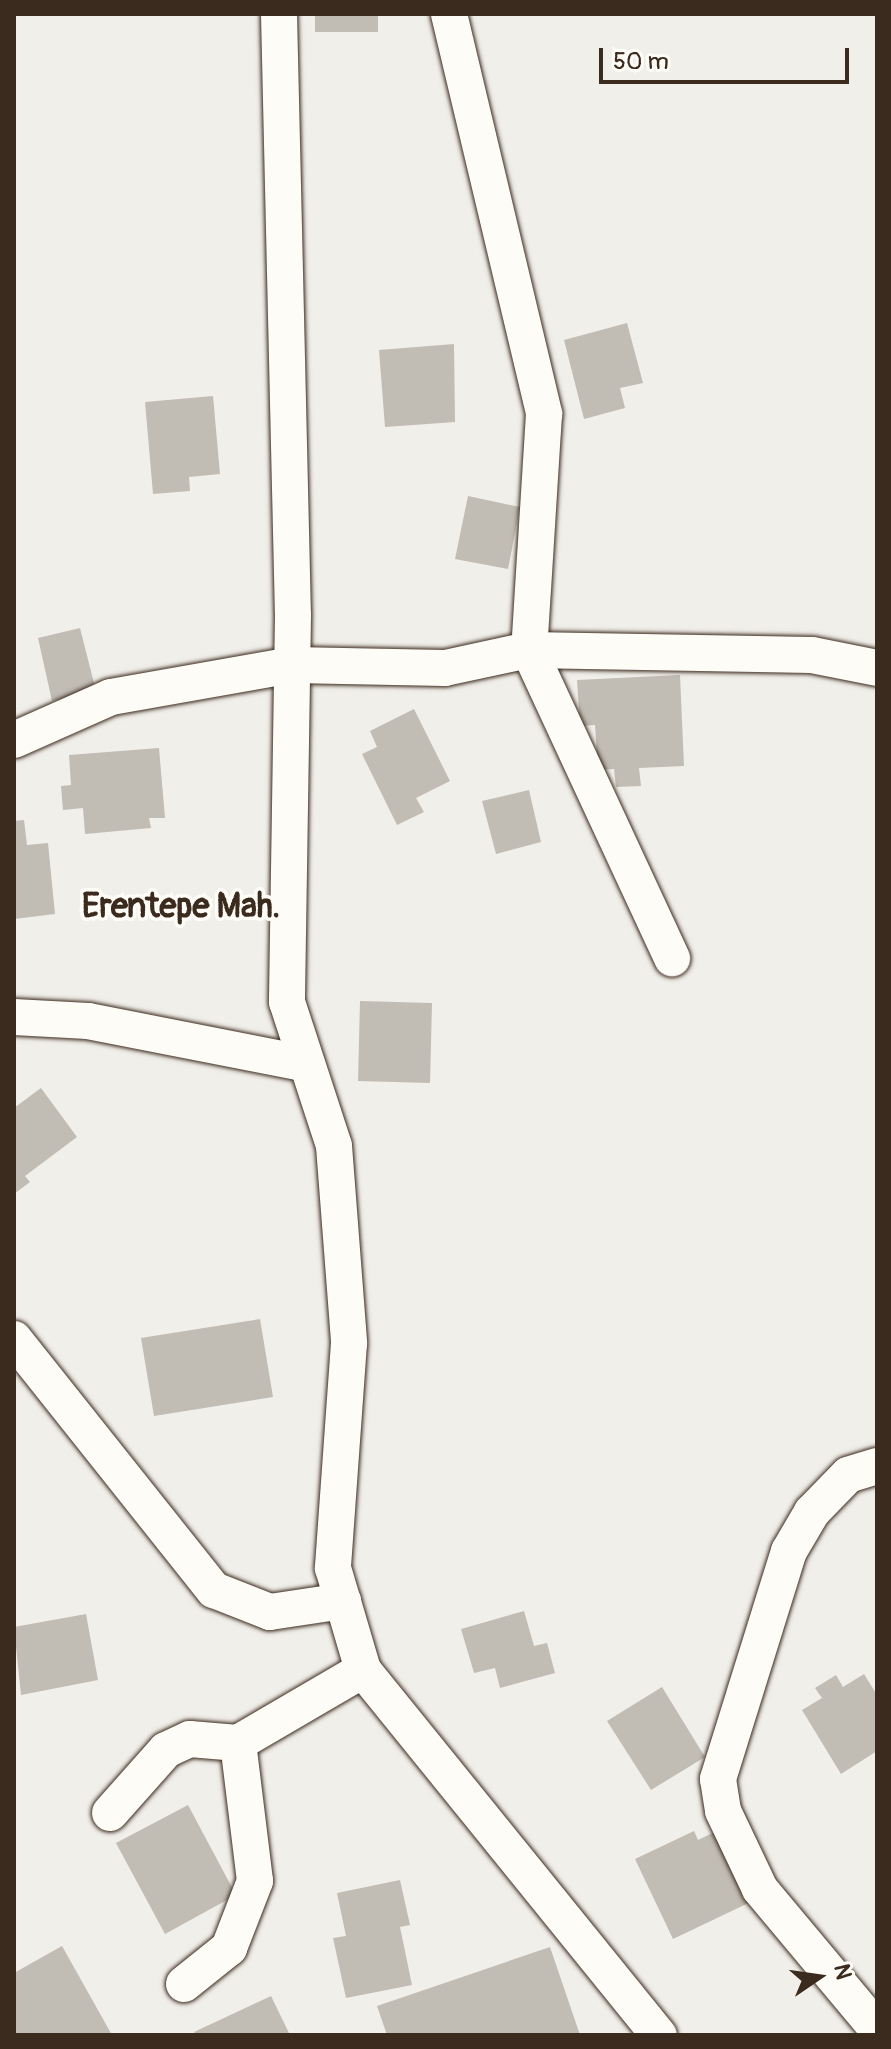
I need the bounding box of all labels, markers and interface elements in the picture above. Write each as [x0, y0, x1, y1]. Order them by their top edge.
scale bar [603, 32, 853, 82]
text: 50 m [613, 47, 669, 76]
district label: Erentepe Mah. [82, 887, 280, 927]
north arrow [779, 1937, 859, 2017]
text: N [827, 1961, 858, 1982]

